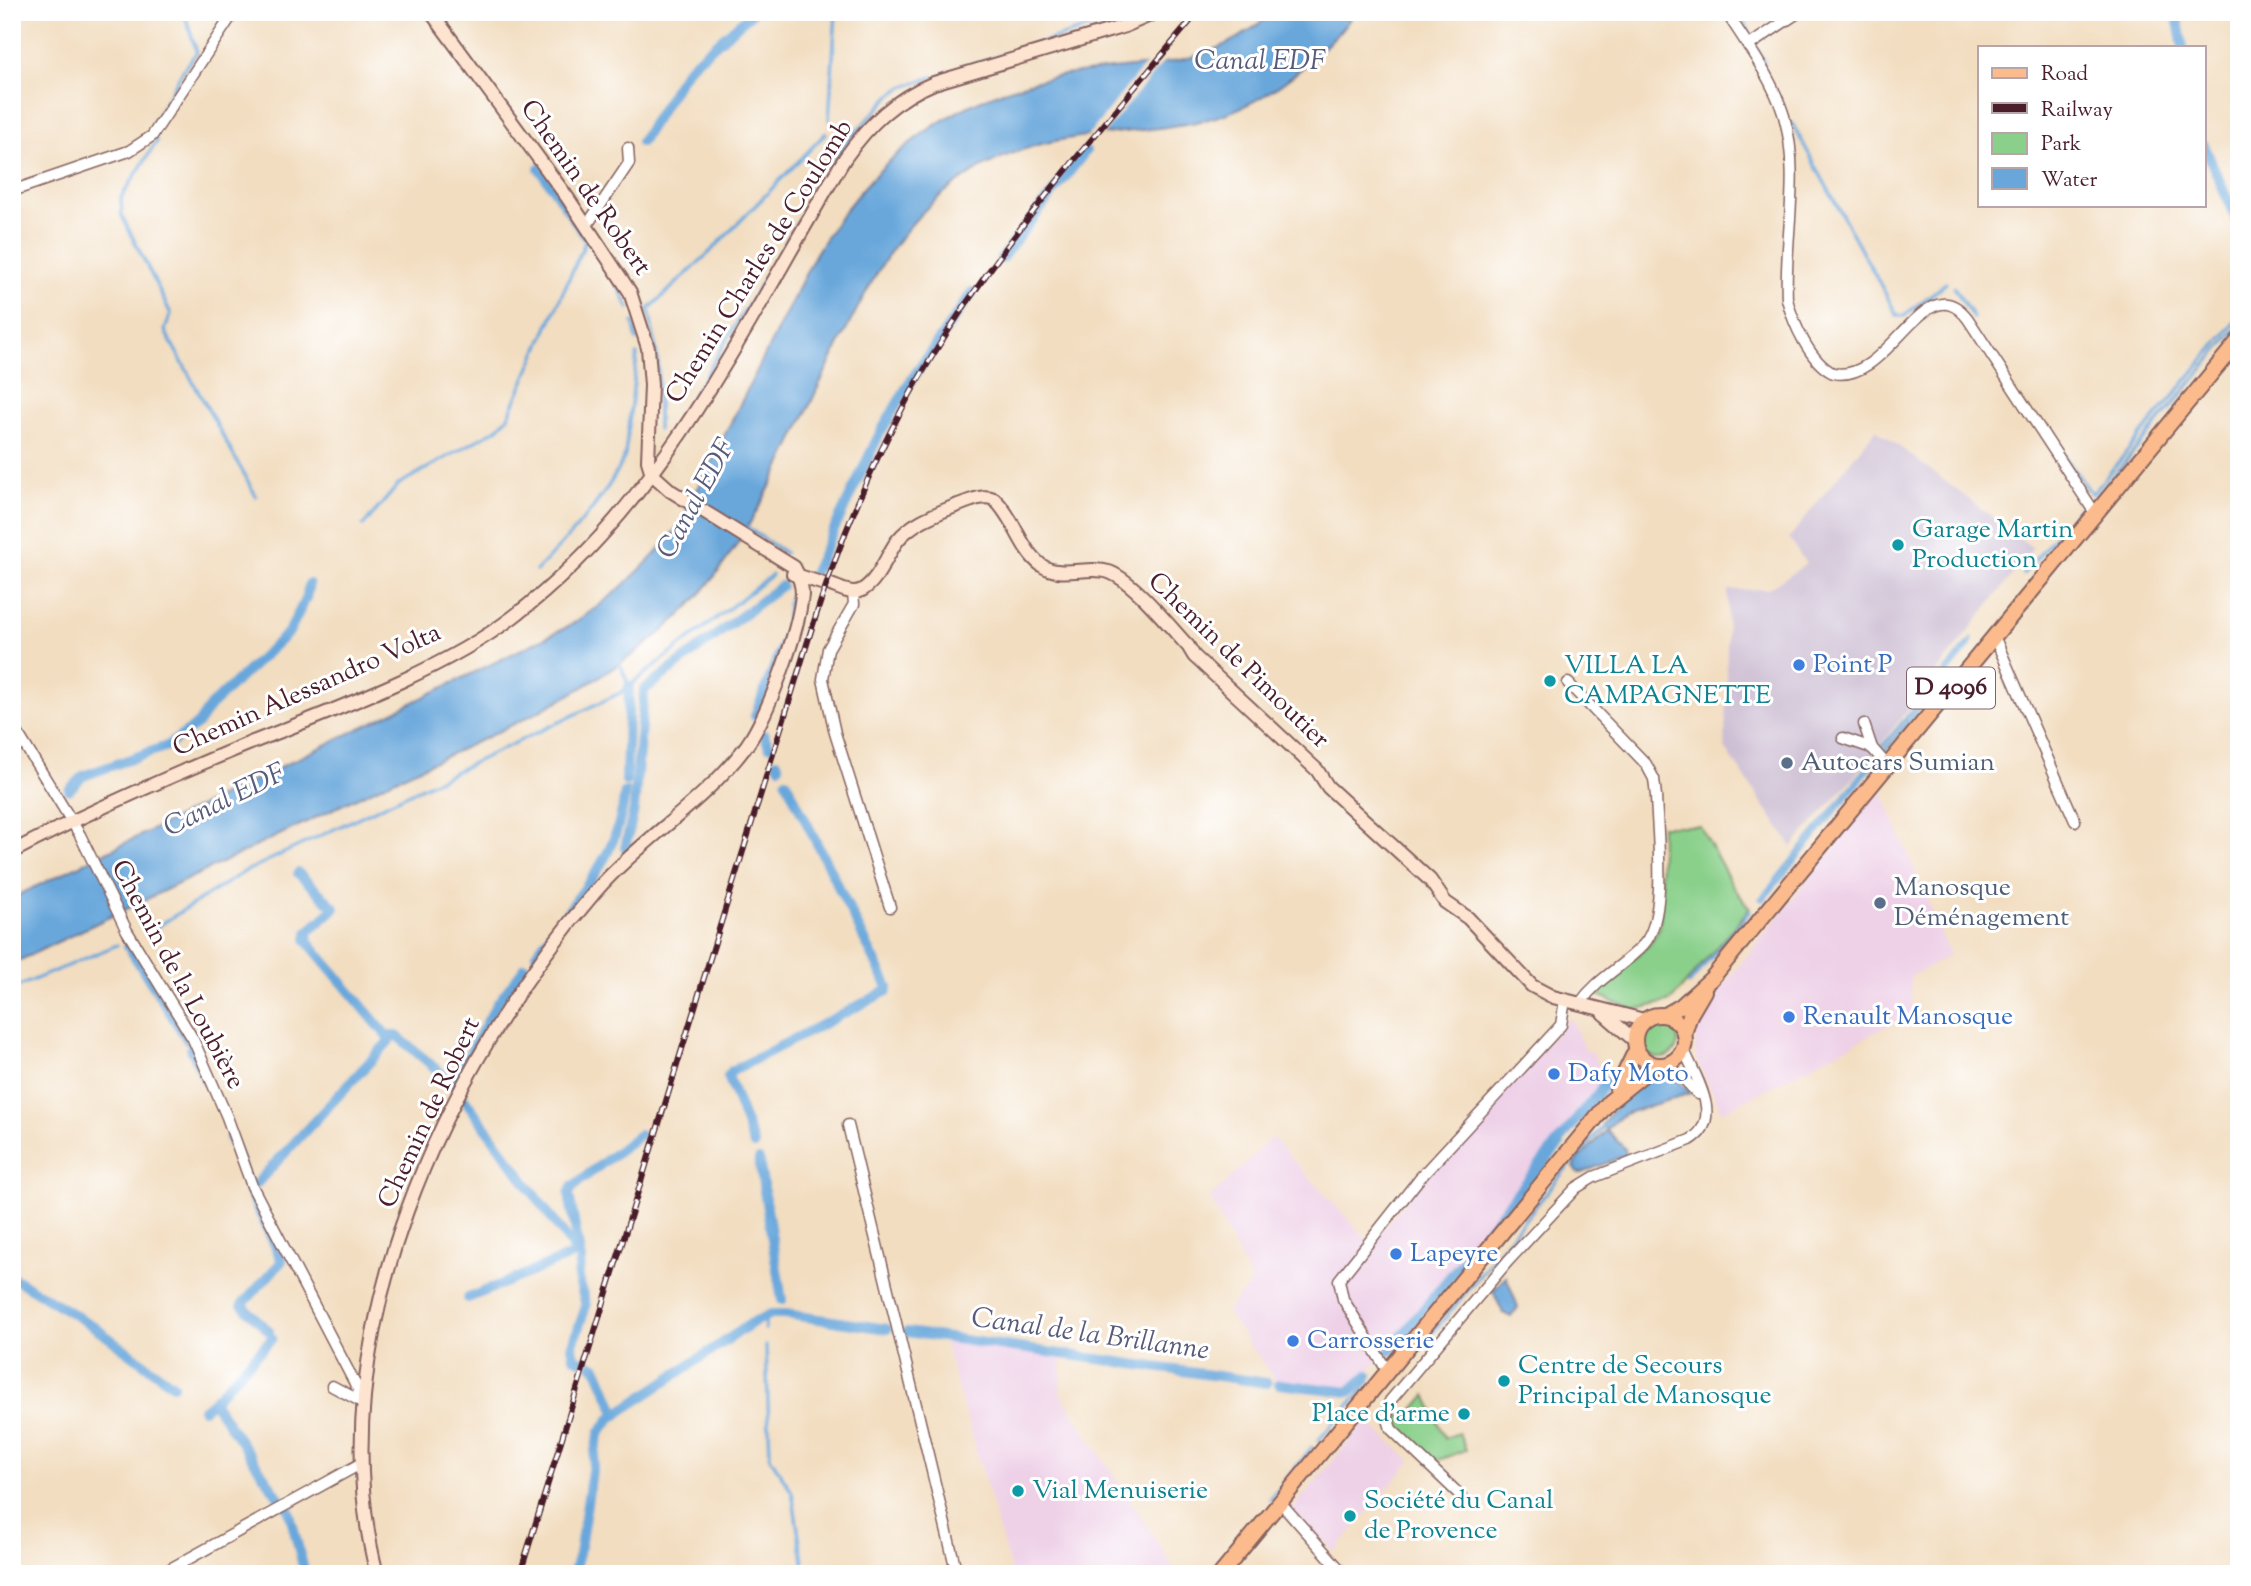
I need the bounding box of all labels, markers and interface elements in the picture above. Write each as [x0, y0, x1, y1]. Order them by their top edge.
water label: Canal EDF [1194, 42, 1326, 82]
legend [1978, 46, 2206, 206]
text: Road [2041, 60, 2088, 90]
street label: Chemin de Robert [511, 93, 660, 283]
text: Railway [2041, 96, 2113, 126]
street label: Chemin Charles de Coulomb [657, 113, 863, 411]
text: Park [2041, 130, 2082, 160]
text: Water [2041, 166, 2098, 196]
water label: Canal EDF [648, 432, 746, 566]
place label: Garage Martin Production [1912, 512, 2073, 579]
marker: Garage Martin Production [1890, 537, 1906, 553]
street label: Chemin de Pimoutier [1139, 564, 1337, 758]
street label: Chemin Alessandro Volta [167, 615, 447, 767]
place label: Point P [1813, 647, 1892, 684]
place label: VILLA LA CAMPAGNETTE [1564, 648, 1771, 715]
marker: Point P [1791, 657, 1807, 673]
road number: D 4096 [1907, 668, 1995, 708]
marker: VILLA LA CAMPAGNETTE [1542, 673, 1558, 689]
place label: Autocars Sumian [1801, 745, 1995, 782]
water label: Canal EDF [157, 754, 293, 848]
marker: Autocars Sumian [1779, 755, 1795, 771]
street label: Chemin de la Loubière [101, 854, 253, 1096]
place label: Manosque Déménagement [1894, 870, 2069, 937]
marker: Manosque Déménagement [1872, 895, 1888, 911]
place label: Renault Manosque [1803, 999, 2013, 1036]
marker: Renault Manosque [1781, 1009, 1797, 1025]
street label: Chemin de Robert [370, 1011, 491, 1215]
place label: Dafy Moto [1568, 1056, 1689, 1093]
marker: Dafy Moto [1546, 1066, 1562, 1082]
place label: Lapeyre [1410, 1236, 1498, 1273]
marker: Lapeyre [1388, 1246, 1404, 1262]
water label: Canal de la Brillanne [969, 1299, 1211, 1371]
place label: Carrosserie [1307, 1323, 1435, 1360]
marker: Carrosserie [1285, 1333, 1301, 1349]
place label: Centre de Secours Principal de Manosque [1518, 1348, 1772, 1415]
marker: Centre de Secours Principal de Manosque [1496, 1373, 1512, 1389]
place label: Place d'arme [1312, 1396, 1450, 1433]
marker: Place d'arme [1456, 1406, 1472, 1422]
place label: Vial Menuiserie [1032, 1473, 1208, 1510]
marker: Vial Menuiserie [1010, 1483, 1026, 1499]
place label: Société du Canal de Provence [1364, 1483, 1553, 1550]
marker: Société du Canal de Provence [1342, 1508, 1358, 1524]

